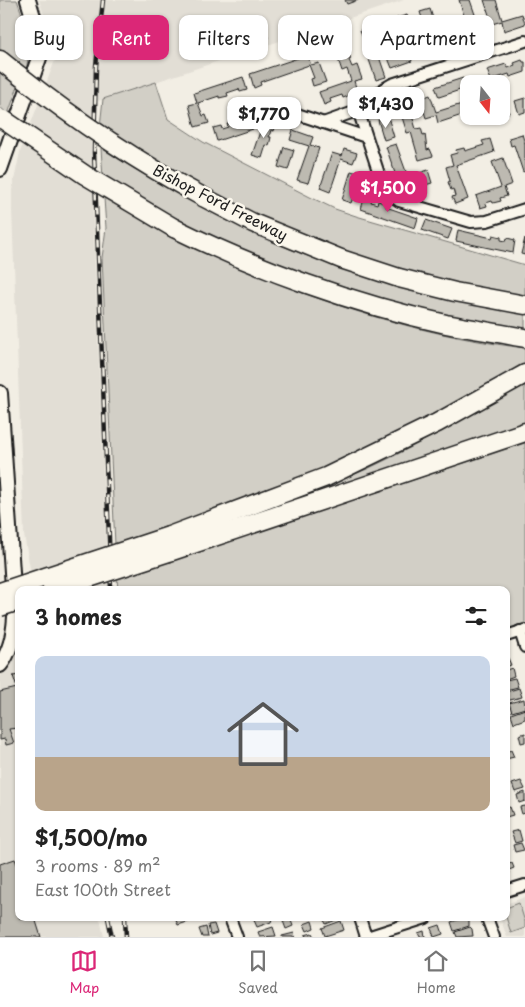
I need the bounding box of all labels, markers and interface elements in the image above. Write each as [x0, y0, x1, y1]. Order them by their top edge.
chip: Buy [15, 15, 83, 60]
chip: Rent [93, 15, 169, 60]
chip: Filters [179, 15, 268, 60]
chip: New [278, 15, 352, 60]
chip: Apartment [362, 15, 494, 60]
north arrow [460, 75, 510, 125]
map controls [460, 75, 510, 125]
pin: $1,430 [345, 86, 427, 129]
text: $1,430 [358, 91, 414, 115]
pin: $1,770 [223, 96, 305, 139]
text: $1,770 [238, 101, 290, 125]
street label: Bishop Ford Freeway [149, 158, 292, 246]
pin: $1,500 [347, 170, 429, 213]
text: $1,500 [360, 175, 416, 199]
text: 3 homes [35, 600, 122, 632]
icon: filters [462, 602, 490, 630]
icon: home [218, 689, 308, 779]
text: $1,500/mo [35, 821, 147, 853]
text: 3 rooms · 89 m² [35, 853, 160, 877]
text: East 100th Street [35, 877, 171, 901]
tab: Map [69, 947, 99, 998]
tab: Saved [238, 947, 278, 998]
tab: Home [417, 947, 456, 998]

